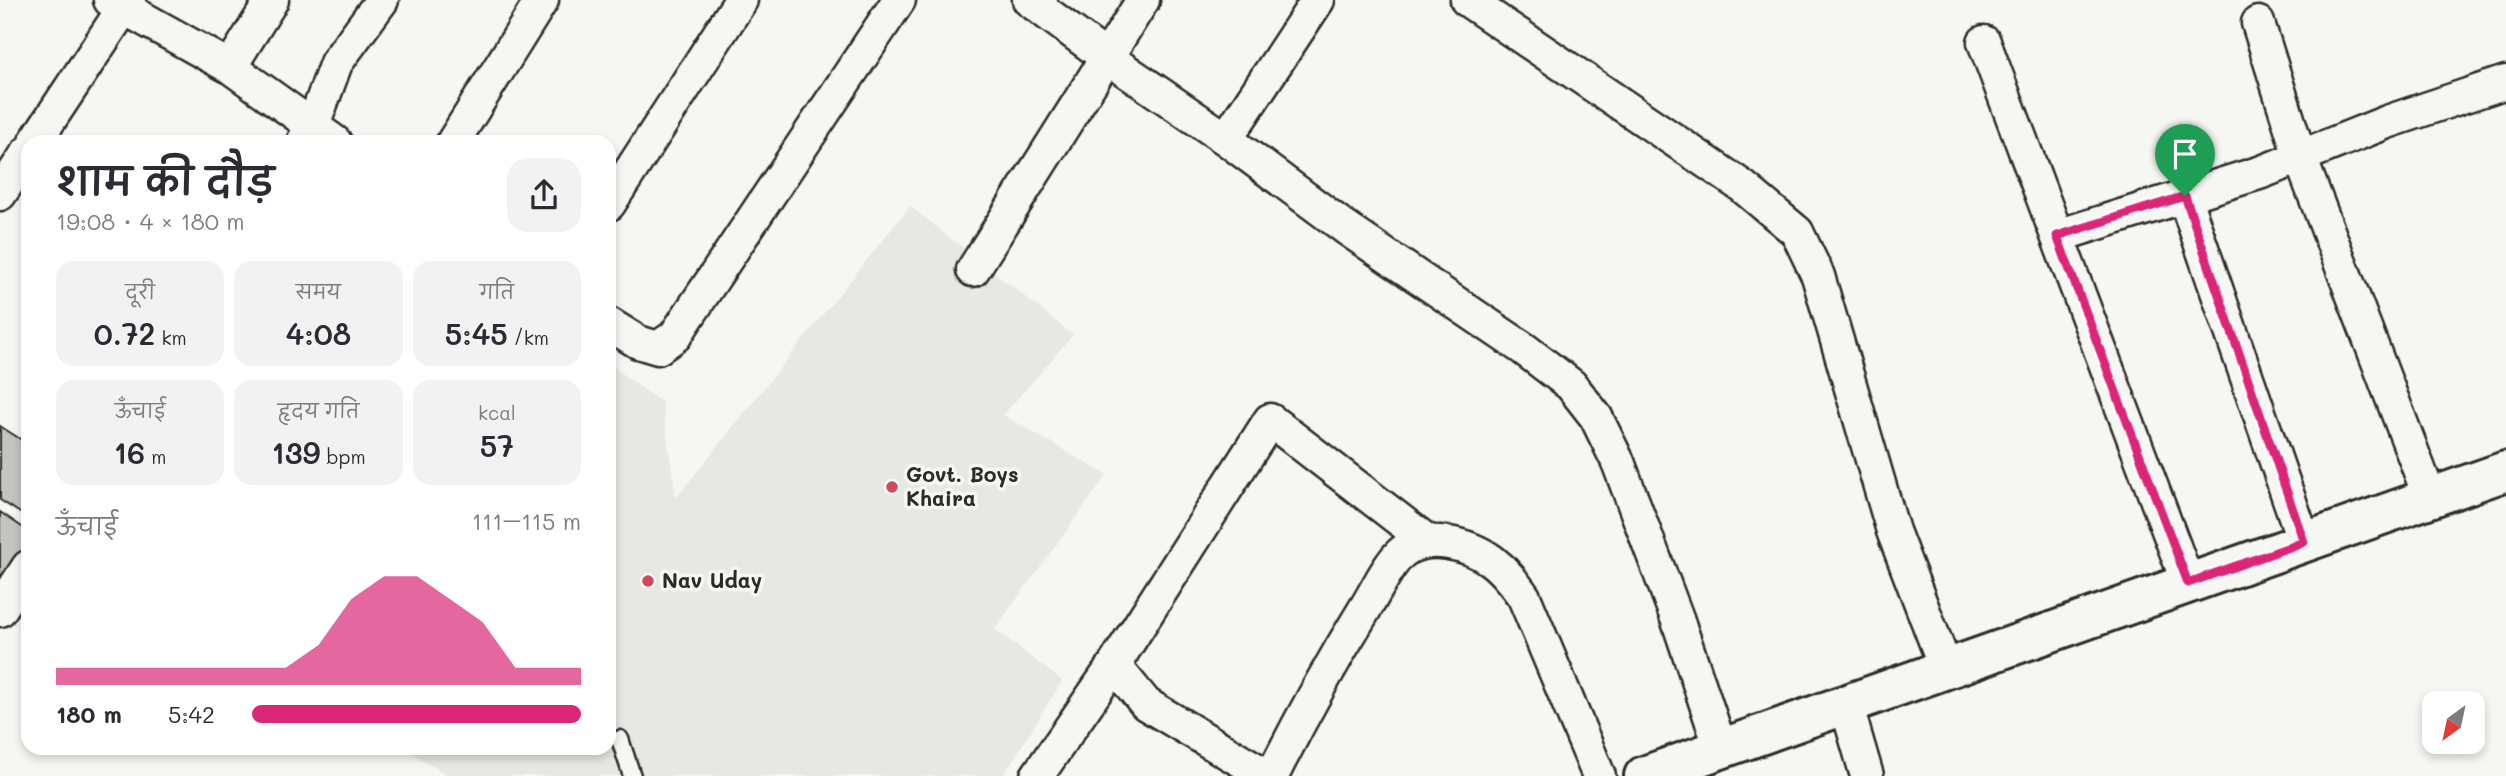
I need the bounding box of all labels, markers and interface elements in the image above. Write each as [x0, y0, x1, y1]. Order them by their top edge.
pin [2155, 124, 2215, 196]
icon: arrive [2166, 135, 2204, 173]
text: शाम की दौड़ [56, 155, 274, 205]
button: share [507, 158, 581, 232]
text: 19:08 · 4 × 180 m [56, 206, 245, 236]
text: दूरी [125, 279, 155, 304]
text: समय [296, 279, 341, 304]
text: गति [480, 279, 514, 304]
text: 0.72 [94, 313, 155, 353]
text: 4:08 [286, 313, 351, 353]
text: 5:45 [445, 313, 508, 353]
text: km [155, 325, 187, 350]
text: /km [508, 325, 549, 350]
text: ऊँचाई [115, 398, 166, 423]
text: हृदय गति [278, 398, 359, 423]
text: kcal [478, 400, 516, 425]
text: 57 [480, 425, 514, 465]
text: 16 [114, 432, 145, 472]
text: 139 [271, 432, 321, 472]
text: m [145, 444, 167, 469]
text: bpm [321, 444, 366, 469]
place label: Govt. Boys Khaira [906, 460, 1019, 511]
marker: Govt. Boys Khaira [884, 479, 900, 495]
text: 111–115 m [472, 506, 581, 536]
text: ऊँचाई [56, 511, 118, 541]
place label: Nav Uday [662, 566, 762, 594]
marker: Nav Uday [640, 573, 656, 589]
north arrow [2422, 691, 2485, 754]
map controls [2422, 691, 2485, 754]
text: 180 m [56, 699, 122, 729]
text: 5:42 [168, 699, 215, 729]

